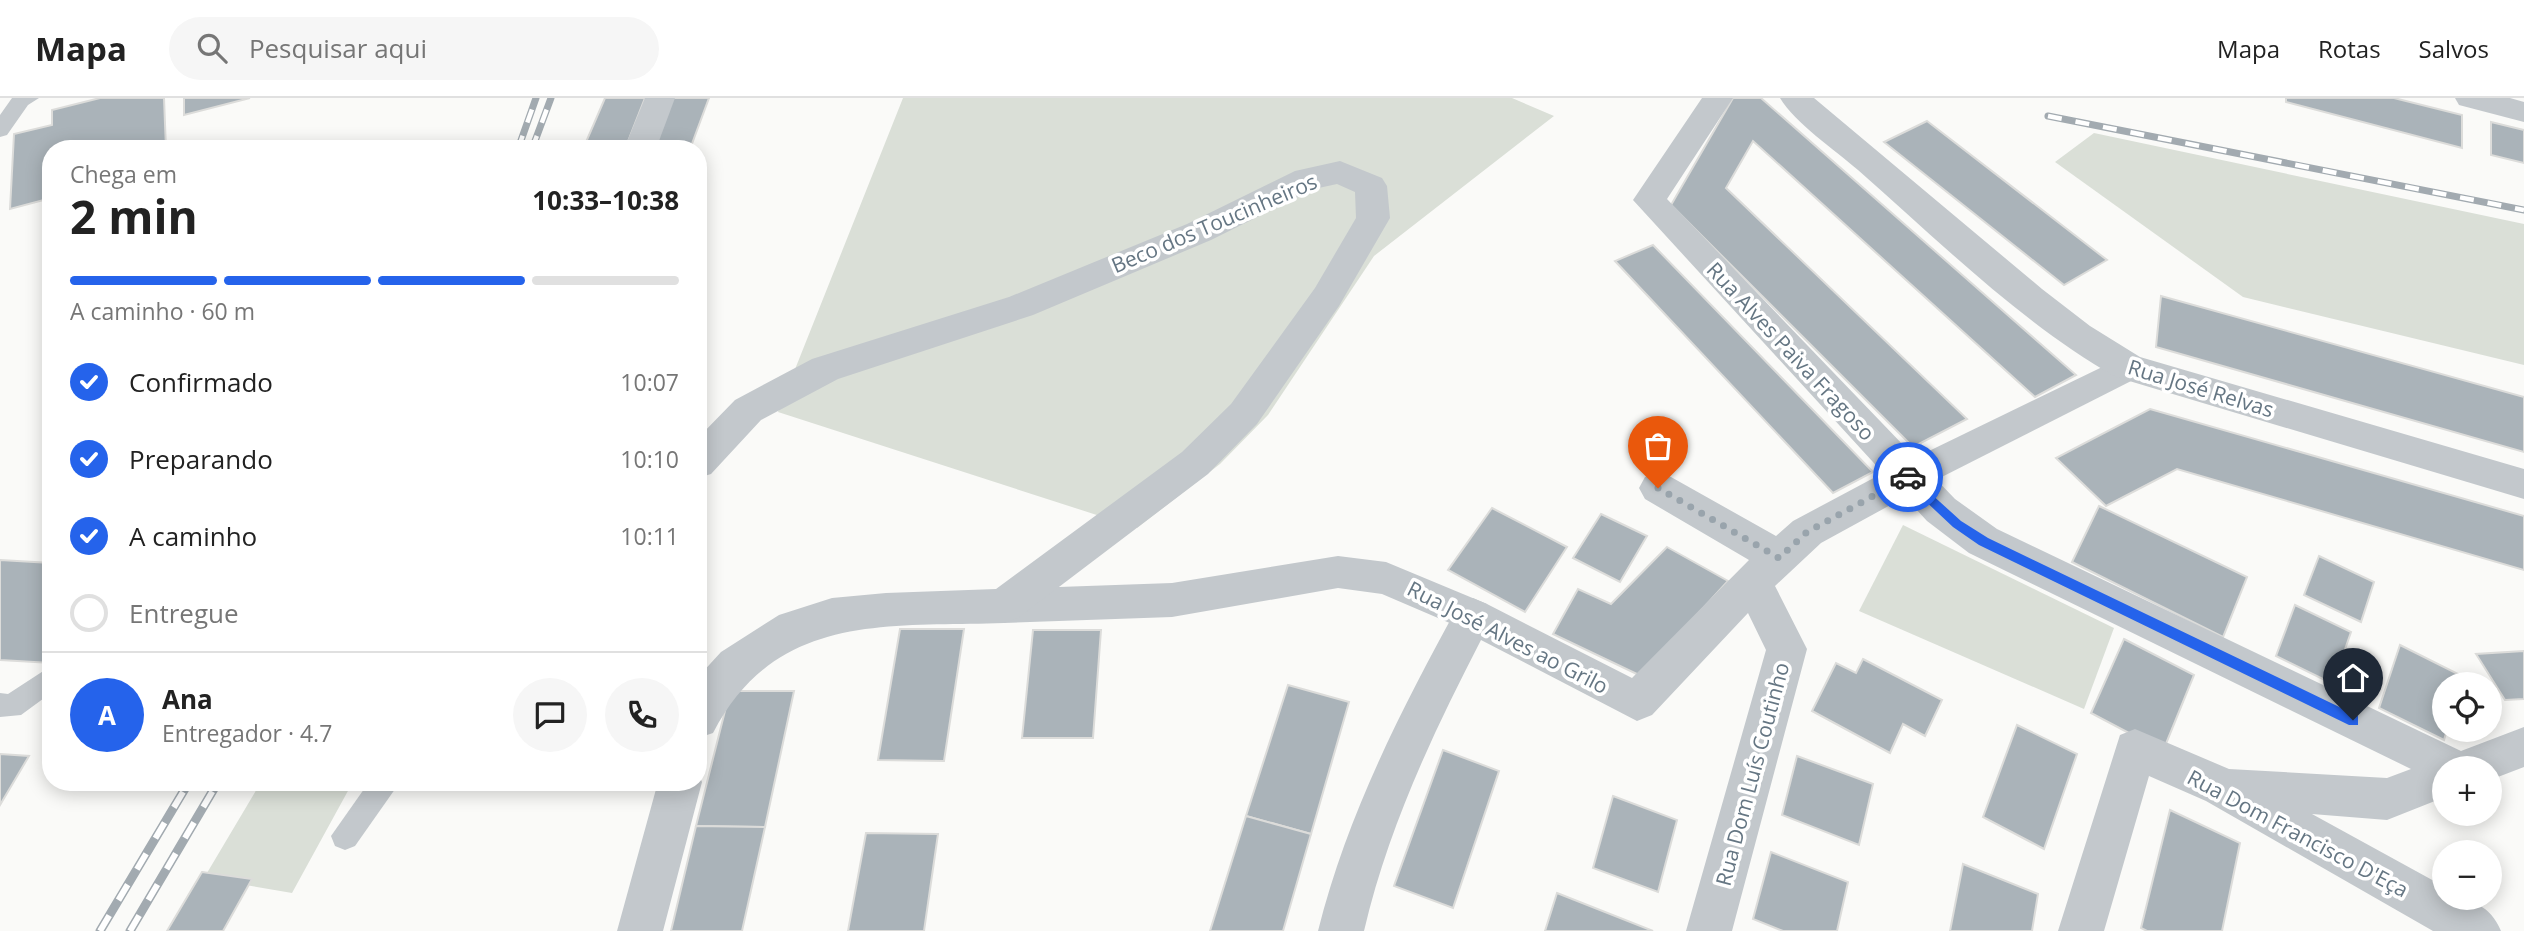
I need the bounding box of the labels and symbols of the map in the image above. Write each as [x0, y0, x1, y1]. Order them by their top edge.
street label: Beco dos Toucinheiros [1107, 167, 1321, 279]
street label: Rua Alves Paiva Fragoso [1701, 256, 1881, 446]
street label: Rua José Relvas [2125, 353, 2277, 423]
pin [1628, 416, 1688, 488]
courier [1873, 442, 1943, 512]
street label: Rua José Alves ao Grilo [1403, 574, 1613, 700]
pin [2323, 648, 2383, 720]
street label: Rua Dom Luís Coutinho [1709, 659, 1795, 889]
street label: Rua Dom Francisco D'Eça [2183, 763, 2413, 903]

